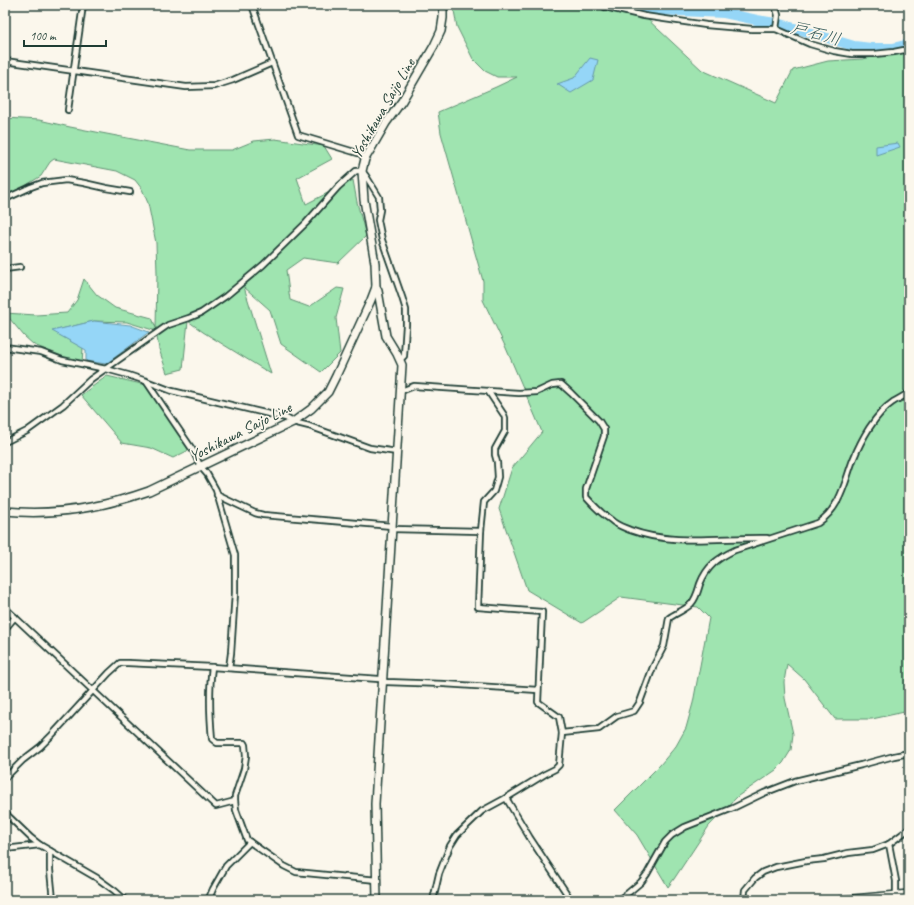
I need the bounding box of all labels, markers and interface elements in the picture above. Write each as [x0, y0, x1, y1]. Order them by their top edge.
water label: 戸石川 [789, 17, 843, 50]
scale bar [24, 22, 106, 48]
text: 100 m [30, 28, 57, 44]
street label: Yoshikawa Saijo Line [346, 53, 420, 162]
street label: Yoshikawa Saijo Line [186, 397, 297, 466]

